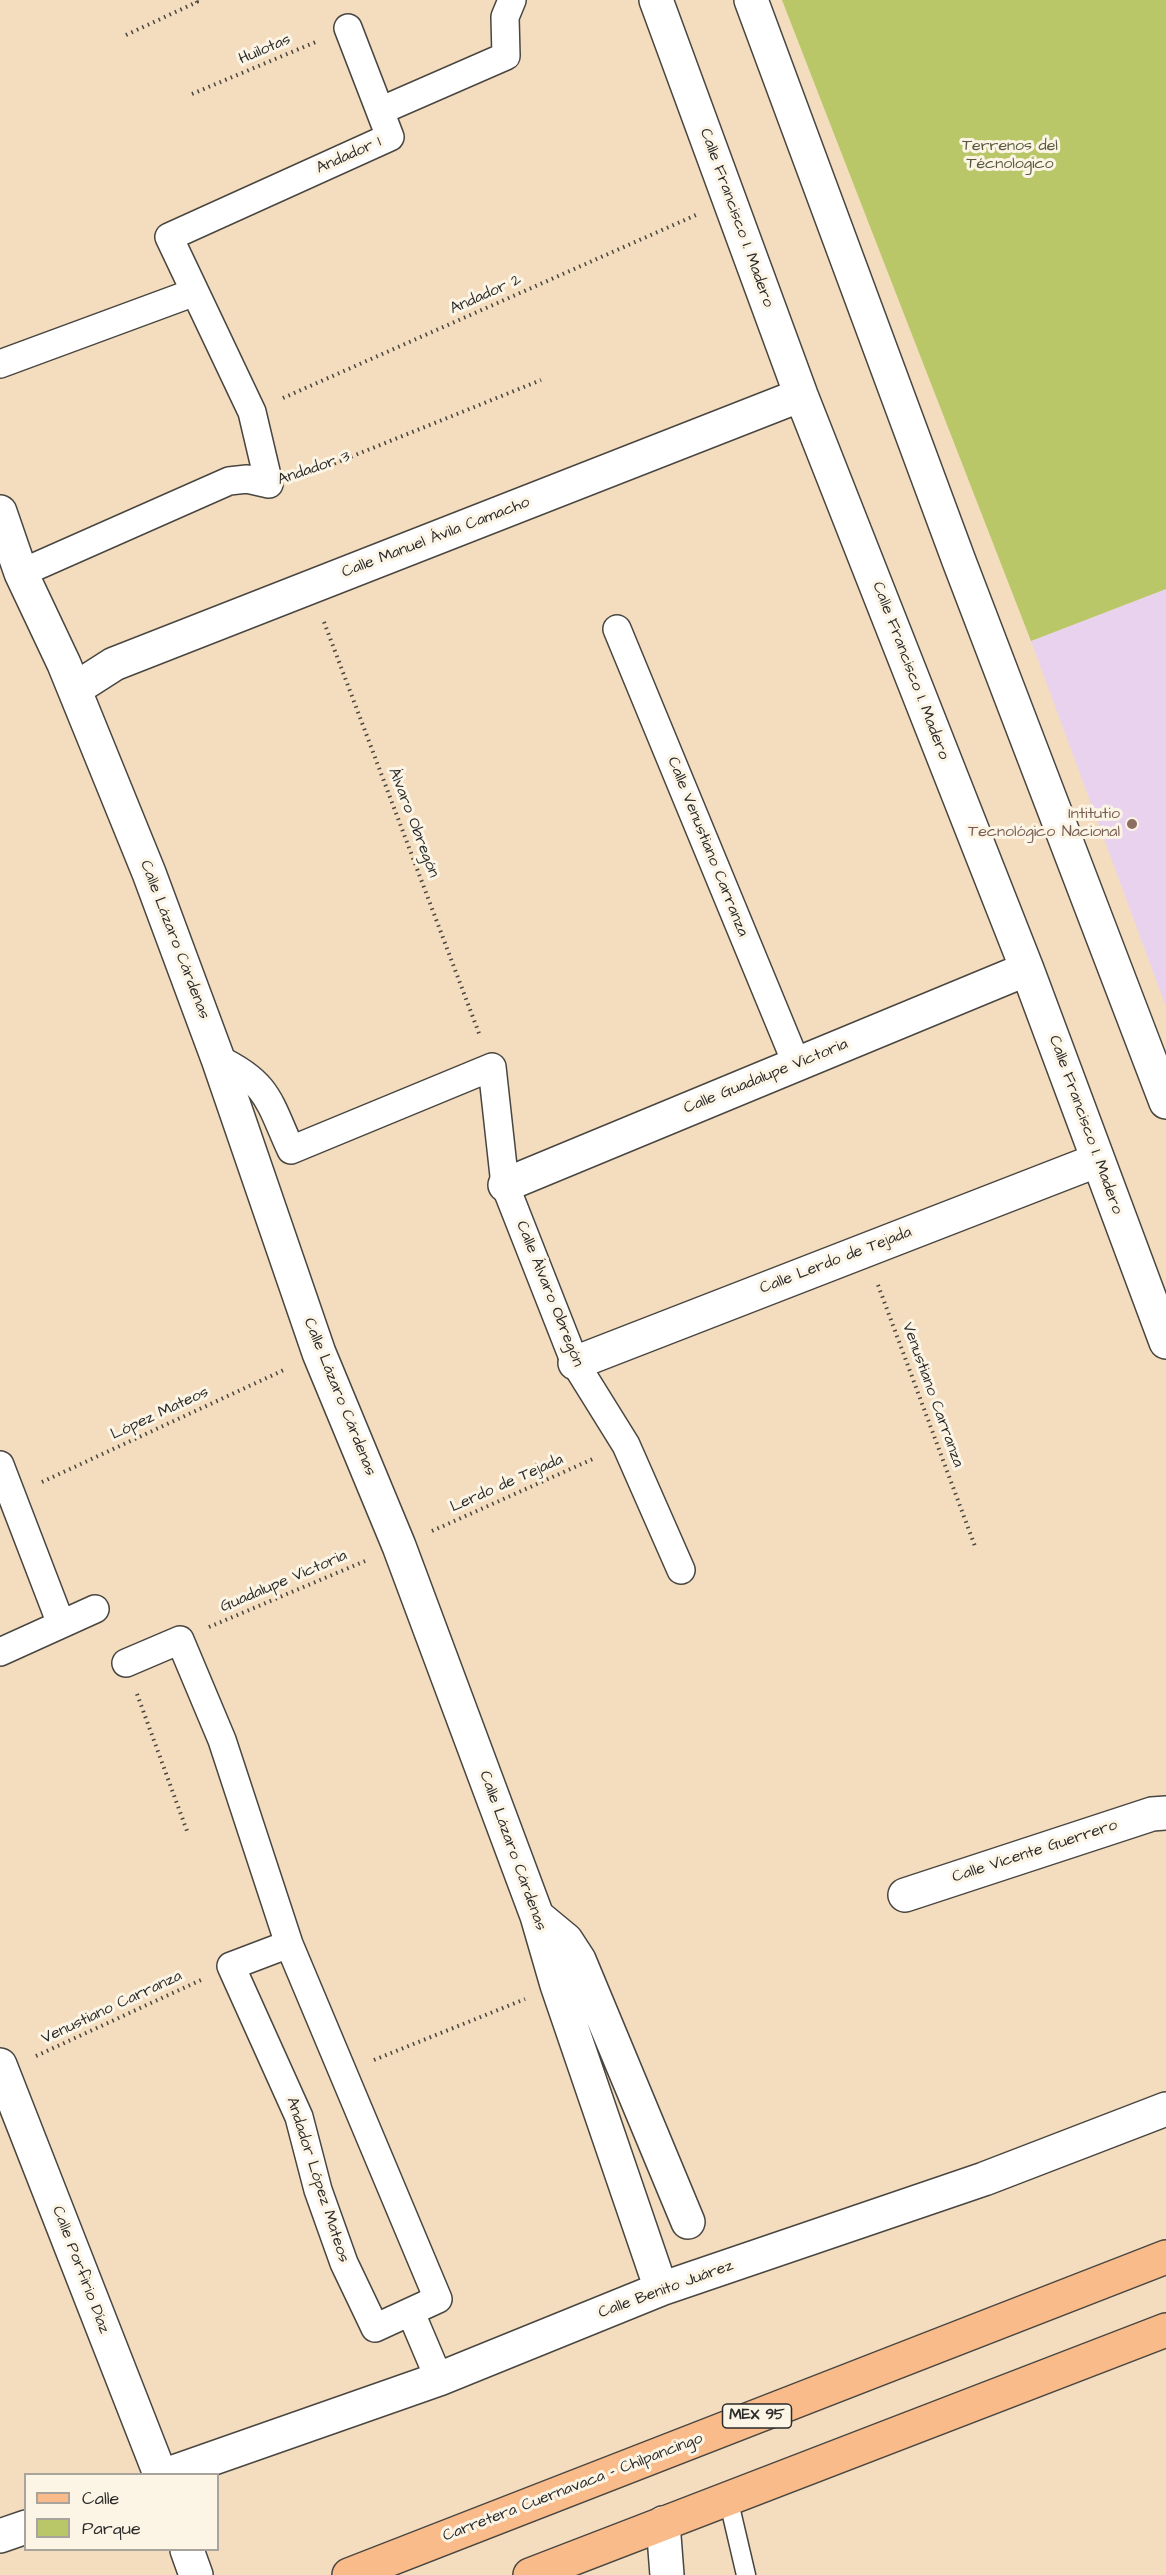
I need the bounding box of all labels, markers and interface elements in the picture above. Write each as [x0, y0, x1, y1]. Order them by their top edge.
street label: Huilotas [236, 31, 294, 69]
street label: Calle Francisco I. Madero [695, 126, 777, 310]
street label: Andador 1 [314, 133, 384, 179]
park label: Terrenos del Técnologico [962, 137, 1058, 175]
street label: Andador 2 [447, 271, 525, 319]
street label: Andador 3 [275, 448, 353, 490]
street label: Calle Manuel Ávila Camacho [339, 493, 533, 583]
street label: Calle Francisco I. Madero [867, 579, 953, 763]
street label: Calle Venustiano Carranza [662, 754, 752, 940]
street label: Álvaro Obregón [383, 765, 443, 881]
place label: Intitutio Tecnológico Nacional [968, 805, 1120, 843]
marker: Intitutio Tecnológico Nacional [1125, 817, 1139, 831]
street label: Calle Lázaro Cárdenas [135, 858, 213, 1022]
street label: Calle Francisco I. Madero [1044, 1033, 1126, 1217]
street label: Calle Guadalupe Victoria [681, 1035, 851, 1119]
street label: Calle Álvaro Obregón [511, 1218, 587, 1370]
street label: Calle Lerdo de Tejada [757, 1223, 915, 1299]
street label: Calle Lázaro Cárdenas [299, 1315, 379, 1479]
street label: Venustiano Carranza [897, 1320, 967, 1470]
street label: López Mateos [108, 1383, 212, 1445]
street label: Lerdo de Tejada [448, 1451, 566, 1517]
street label: Guadalupe Victoria [218, 1547, 350, 1617]
street label: Calle Lázaro Cárdenas [474, 1769, 550, 1933]
street label: Calle Vicente Guerrero [950, 1816, 1120, 1888]
street label: Venustiano Carranza [39, 1967, 185, 2049]
street label: Andador López Mateos [281, 2095, 353, 2265]
street label: Calle Porfirio Díaz [47, 2204, 113, 2336]
street label: Calle Benito Juárez [596, 2257, 736, 2323]
road number: MEX 95 [722, 2404, 792, 2428]
street label: Carretera Cuernavaca - Chilpancingo [440, 2429, 706, 2547]
legend [24, 2473, 219, 2551]
text: Calle [82, 2486, 119, 2511]
text: Parque [82, 2516, 141, 2541]

